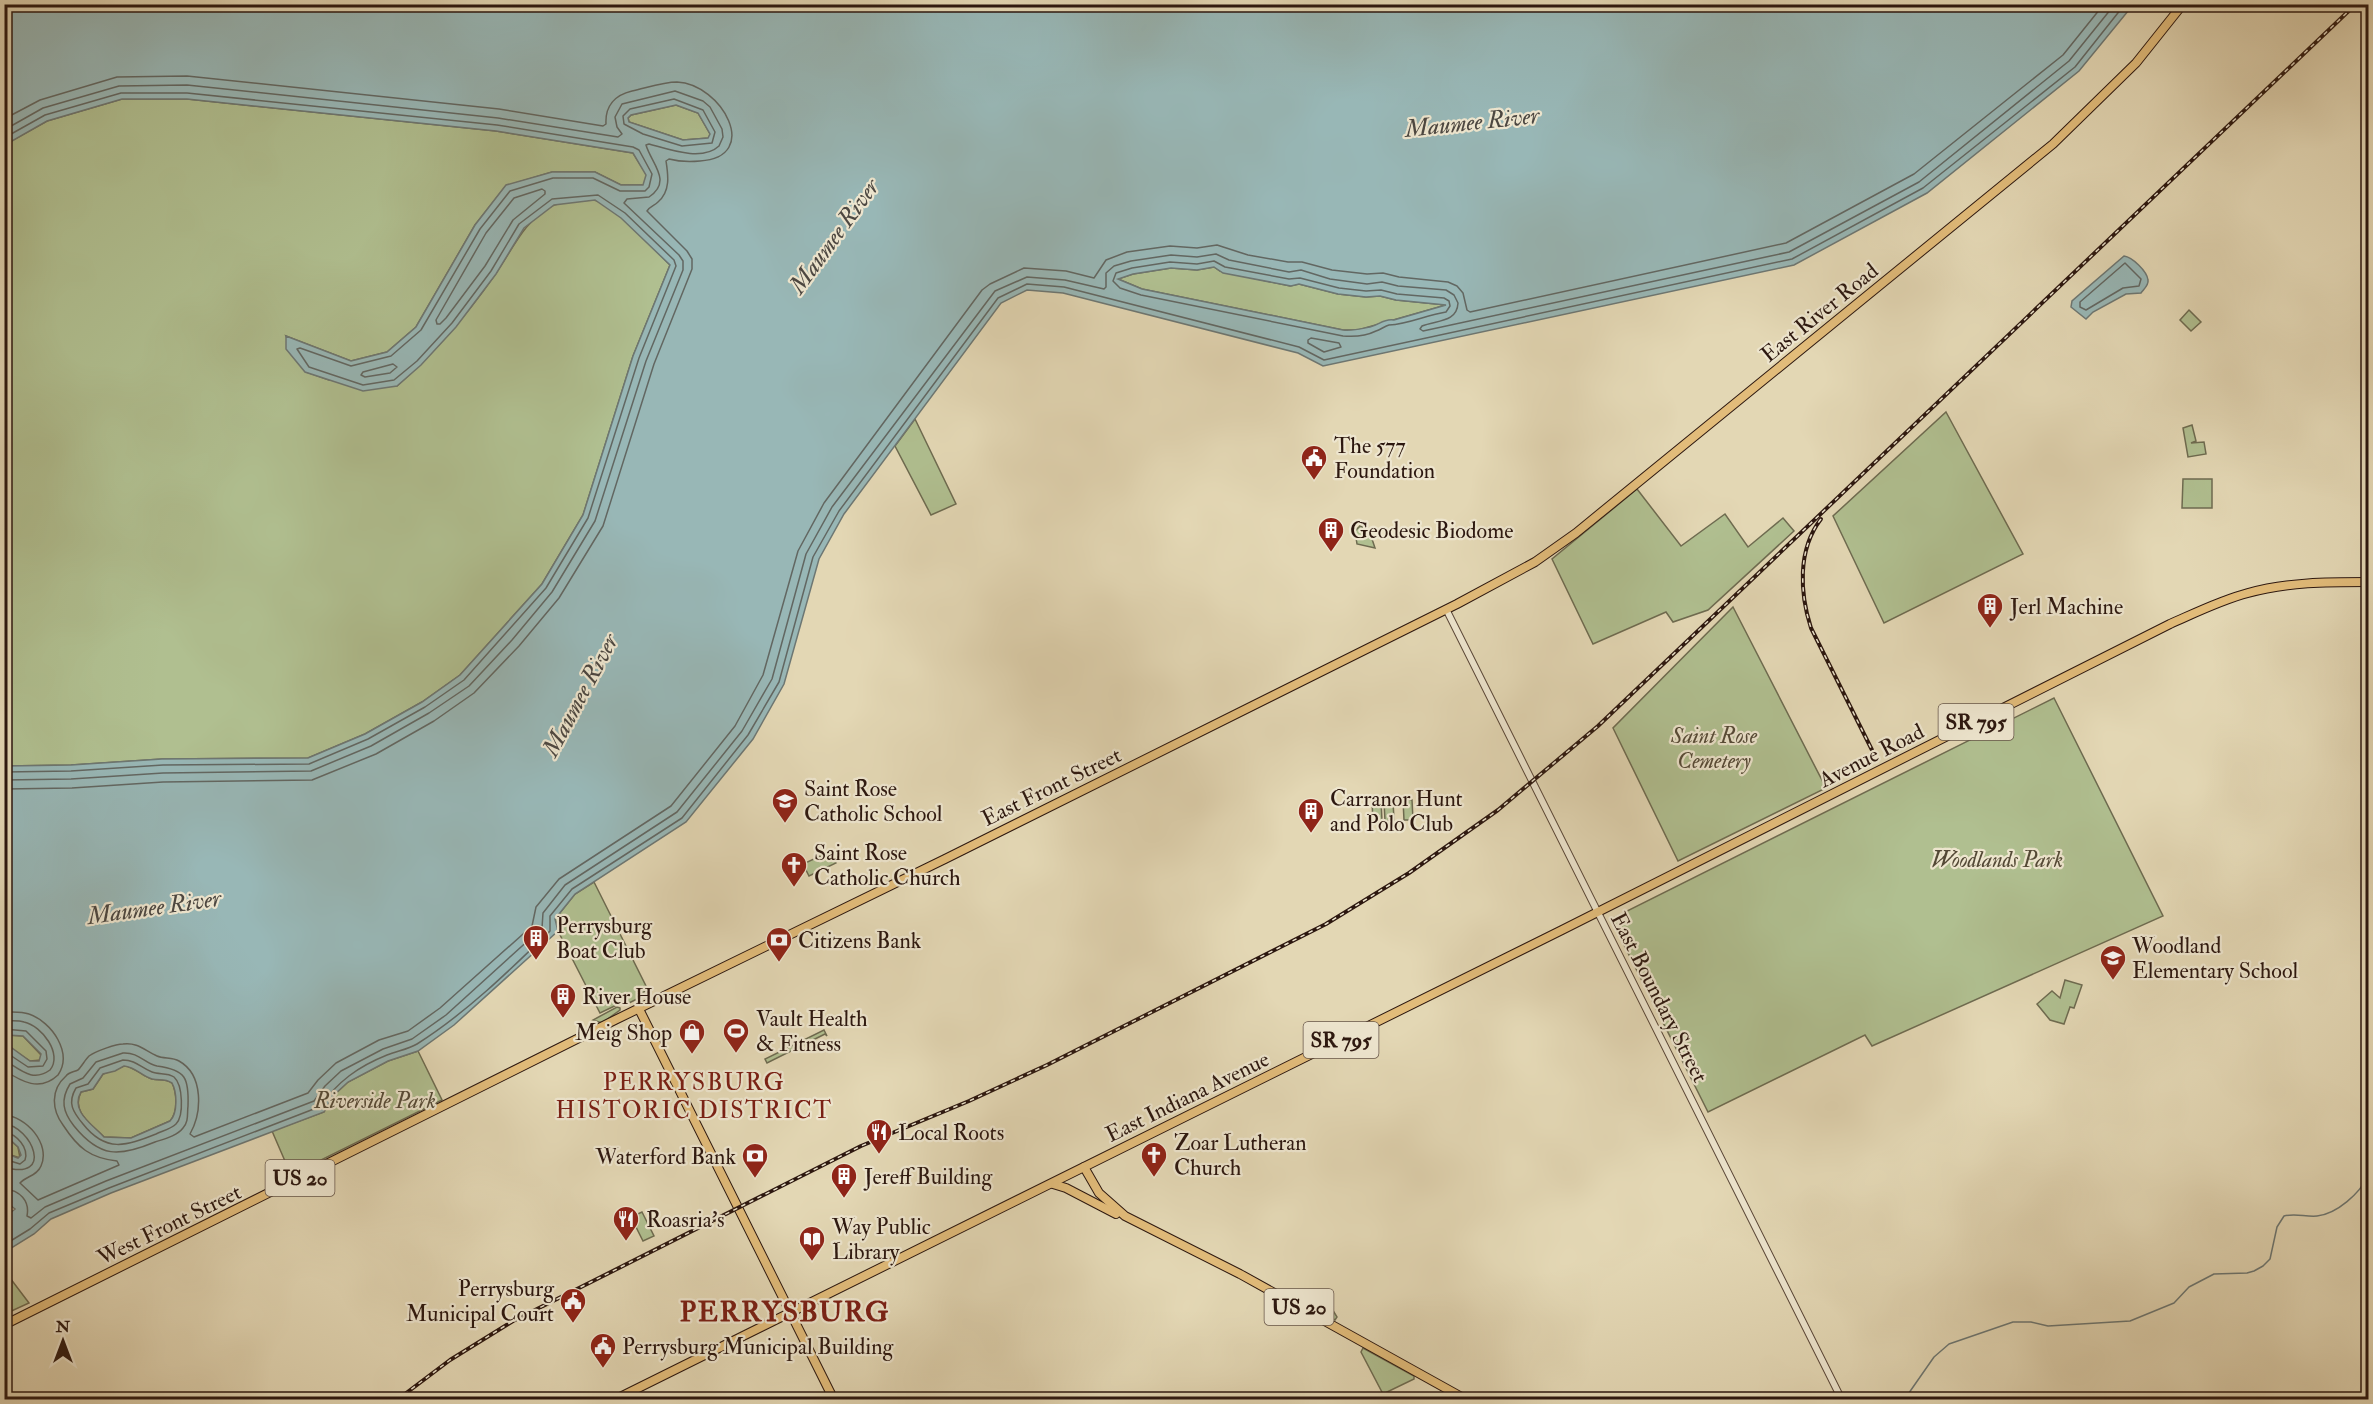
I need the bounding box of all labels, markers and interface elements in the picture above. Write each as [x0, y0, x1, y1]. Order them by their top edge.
water label: Maumee River [1401, 100, 1542, 145]
water label: Maumee River [781, 172, 887, 302]
street label: East River Road [1755, 257, 1884, 369]
place label: The 577 Foundation [1334, 432, 1435, 485]
public building icon: The 577 Foundation [1299, 443, 1329, 481]
building icon: Geodesic Biodome [1316, 515, 1346, 553]
place label: Geodesic Biodome [1350, 517, 1513, 545]
building icon: Jerl Machine [1975, 591, 2005, 629]
place label: Jerl Machine [2009, 593, 2123, 621]
water label: Maumee River [534, 628, 626, 764]
road number: SR 795 [1938, 704, 2014, 740]
street label: Avenue Road [1813, 717, 1929, 795]
park label: Saint Rose Cemetery [1670, 722, 1758, 775]
street label: East Front Street [977, 741, 1126, 833]
place label: Saint Rose Catholic School [804, 775, 943, 828]
place label: Carranor Hunt and Polo Club [1330, 785, 1463, 838]
school or university icon: Saint Rose Catholic School [770, 786, 800, 824]
building icon: Carranor Hunt and Polo Club [1296, 796, 1326, 834]
place label: Saint Rose Catholic Church [814, 839, 961, 892]
park label: Woodlands Park [1931, 846, 2063, 874]
church icon: Saint Rose Catholic Church [779, 850, 809, 888]
water label: Maumee River [83, 883, 224, 933]
street label: East Boundary Street [1604, 908, 1714, 1087]
place label: Perrysburg Boat Club [556, 912, 653, 965]
building icon: Perrysburg Boat Club [521, 923, 551, 961]
bank icon: Citizens Bank [764, 925, 794, 963]
place label: Citizens Bank [798, 927, 922, 955]
place label: Woodland Elementary School [2131, 932, 2298, 985]
school or university icon: Woodland Elementary School [2098, 943, 2128, 981]
building icon: River House [548, 981, 578, 1019]
place label: River House [582, 983, 691, 1011]
place label: Vault Health & Fitness [756, 1005, 868, 1058]
sports icon: Vault Health & Fitness [721, 1016, 751, 1054]
shop icon: Meig Shop [677, 1017, 707, 1055]
place label: Meig Shop [575, 1019, 672, 1048]
road number: SR 795 [1304, 1022, 1378, 1058]
street label: East Indiana Avenue [1101, 1045, 1274, 1149]
district label: PERRYSBURG HISTORIC DISTRICT [556, 1067, 832, 1126]
park label: Riverside Park [313, 1087, 436, 1115]
restaurant icon: Local Roots [864, 1117, 894, 1155]
place label: Local Roots [898, 1119, 1004, 1147]
place label: Zoar Lutheran Church [1174, 1129, 1307, 1182]
church icon: Zoar Lutheran Church [1139, 1140, 1169, 1178]
bank icon: Waterford Bank [740, 1141, 770, 1179]
place label: Waterford Bank [595, 1143, 736, 1171]
road number: US 20 [266, 1160, 334, 1196]
building icon: Jereff Building [829, 1161, 859, 1199]
place label: Jereff Building [863, 1163, 993, 1191]
street label: West Front Street [92, 1178, 246, 1272]
restaurant icon: Roasria's [611, 1204, 641, 1242]
place label: Roasria's [646, 1206, 725, 1234]
place label: Way Public Library [831, 1213, 931, 1266]
library icon: Way Public Library [797, 1224, 827, 1262]
place label: Perrysburg Municipal Court [406, 1275, 555, 1329]
public building icon: Perrysburg Municipal Court [558, 1286, 588, 1324]
road number: US 20 [1264, 1289, 1334, 1325]
district label: PERRYSBURG [680, 1295, 890, 1330]
north arrow [33, 1311, 93, 1371]
text: N [55, 1317, 71, 1337]
public building icon: Perrysburg Municipal Building [588, 1331, 618, 1369]
place label: Perrysburg Municipal Building [622, 1333, 895, 1362]

